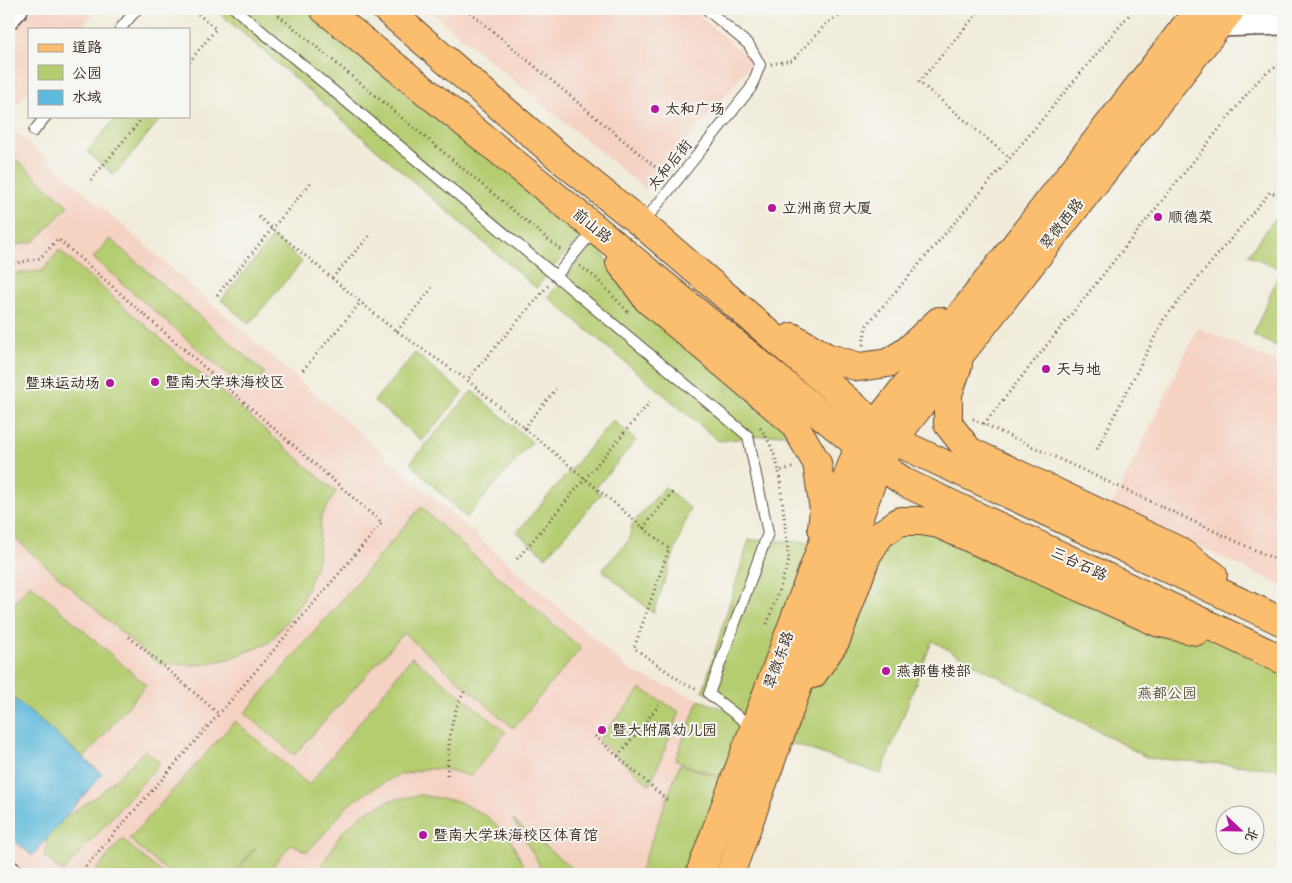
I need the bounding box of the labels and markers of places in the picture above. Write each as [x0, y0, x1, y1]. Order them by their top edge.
place label: 太和广场 [665, 100, 725, 119]
marker: 太和广场 [649, 103, 661, 115]
place label: 立洲商贸大厦 [782, 199, 872, 218]
marker: 立洲商贸大厦 [766, 202, 778, 214]
place label: 顺德菜 [1168, 208, 1213, 227]
marker: 顺德菜 [1152, 211, 1164, 223]
place label: 天与地 [1056, 360, 1101, 379]
marker: 天与地 [1040, 363, 1052, 375]
place label: 暨南大学珠海校区 [165, 373, 285, 392]
place label: 暨珠运动场 [25, 374, 100, 393]
marker: 暨南大学珠海校区 [149, 376, 161, 388]
marker: 暨珠运动场 [104, 377, 116, 389]
place label: 燕都售楼部 [896, 662, 971, 681]
marker: 燕都售楼部 [880, 665, 892, 677]
place label: 暨大附属幼儿园 [612, 721, 717, 740]
marker: 暨大附属幼儿园 [596, 724, 608, 736]
place label: 暨南大学珠海校区体育馆 [433, 826, 598, 845]
marker: 暨南大学珠海校区体育馆 [417, 829, 429, 841]

